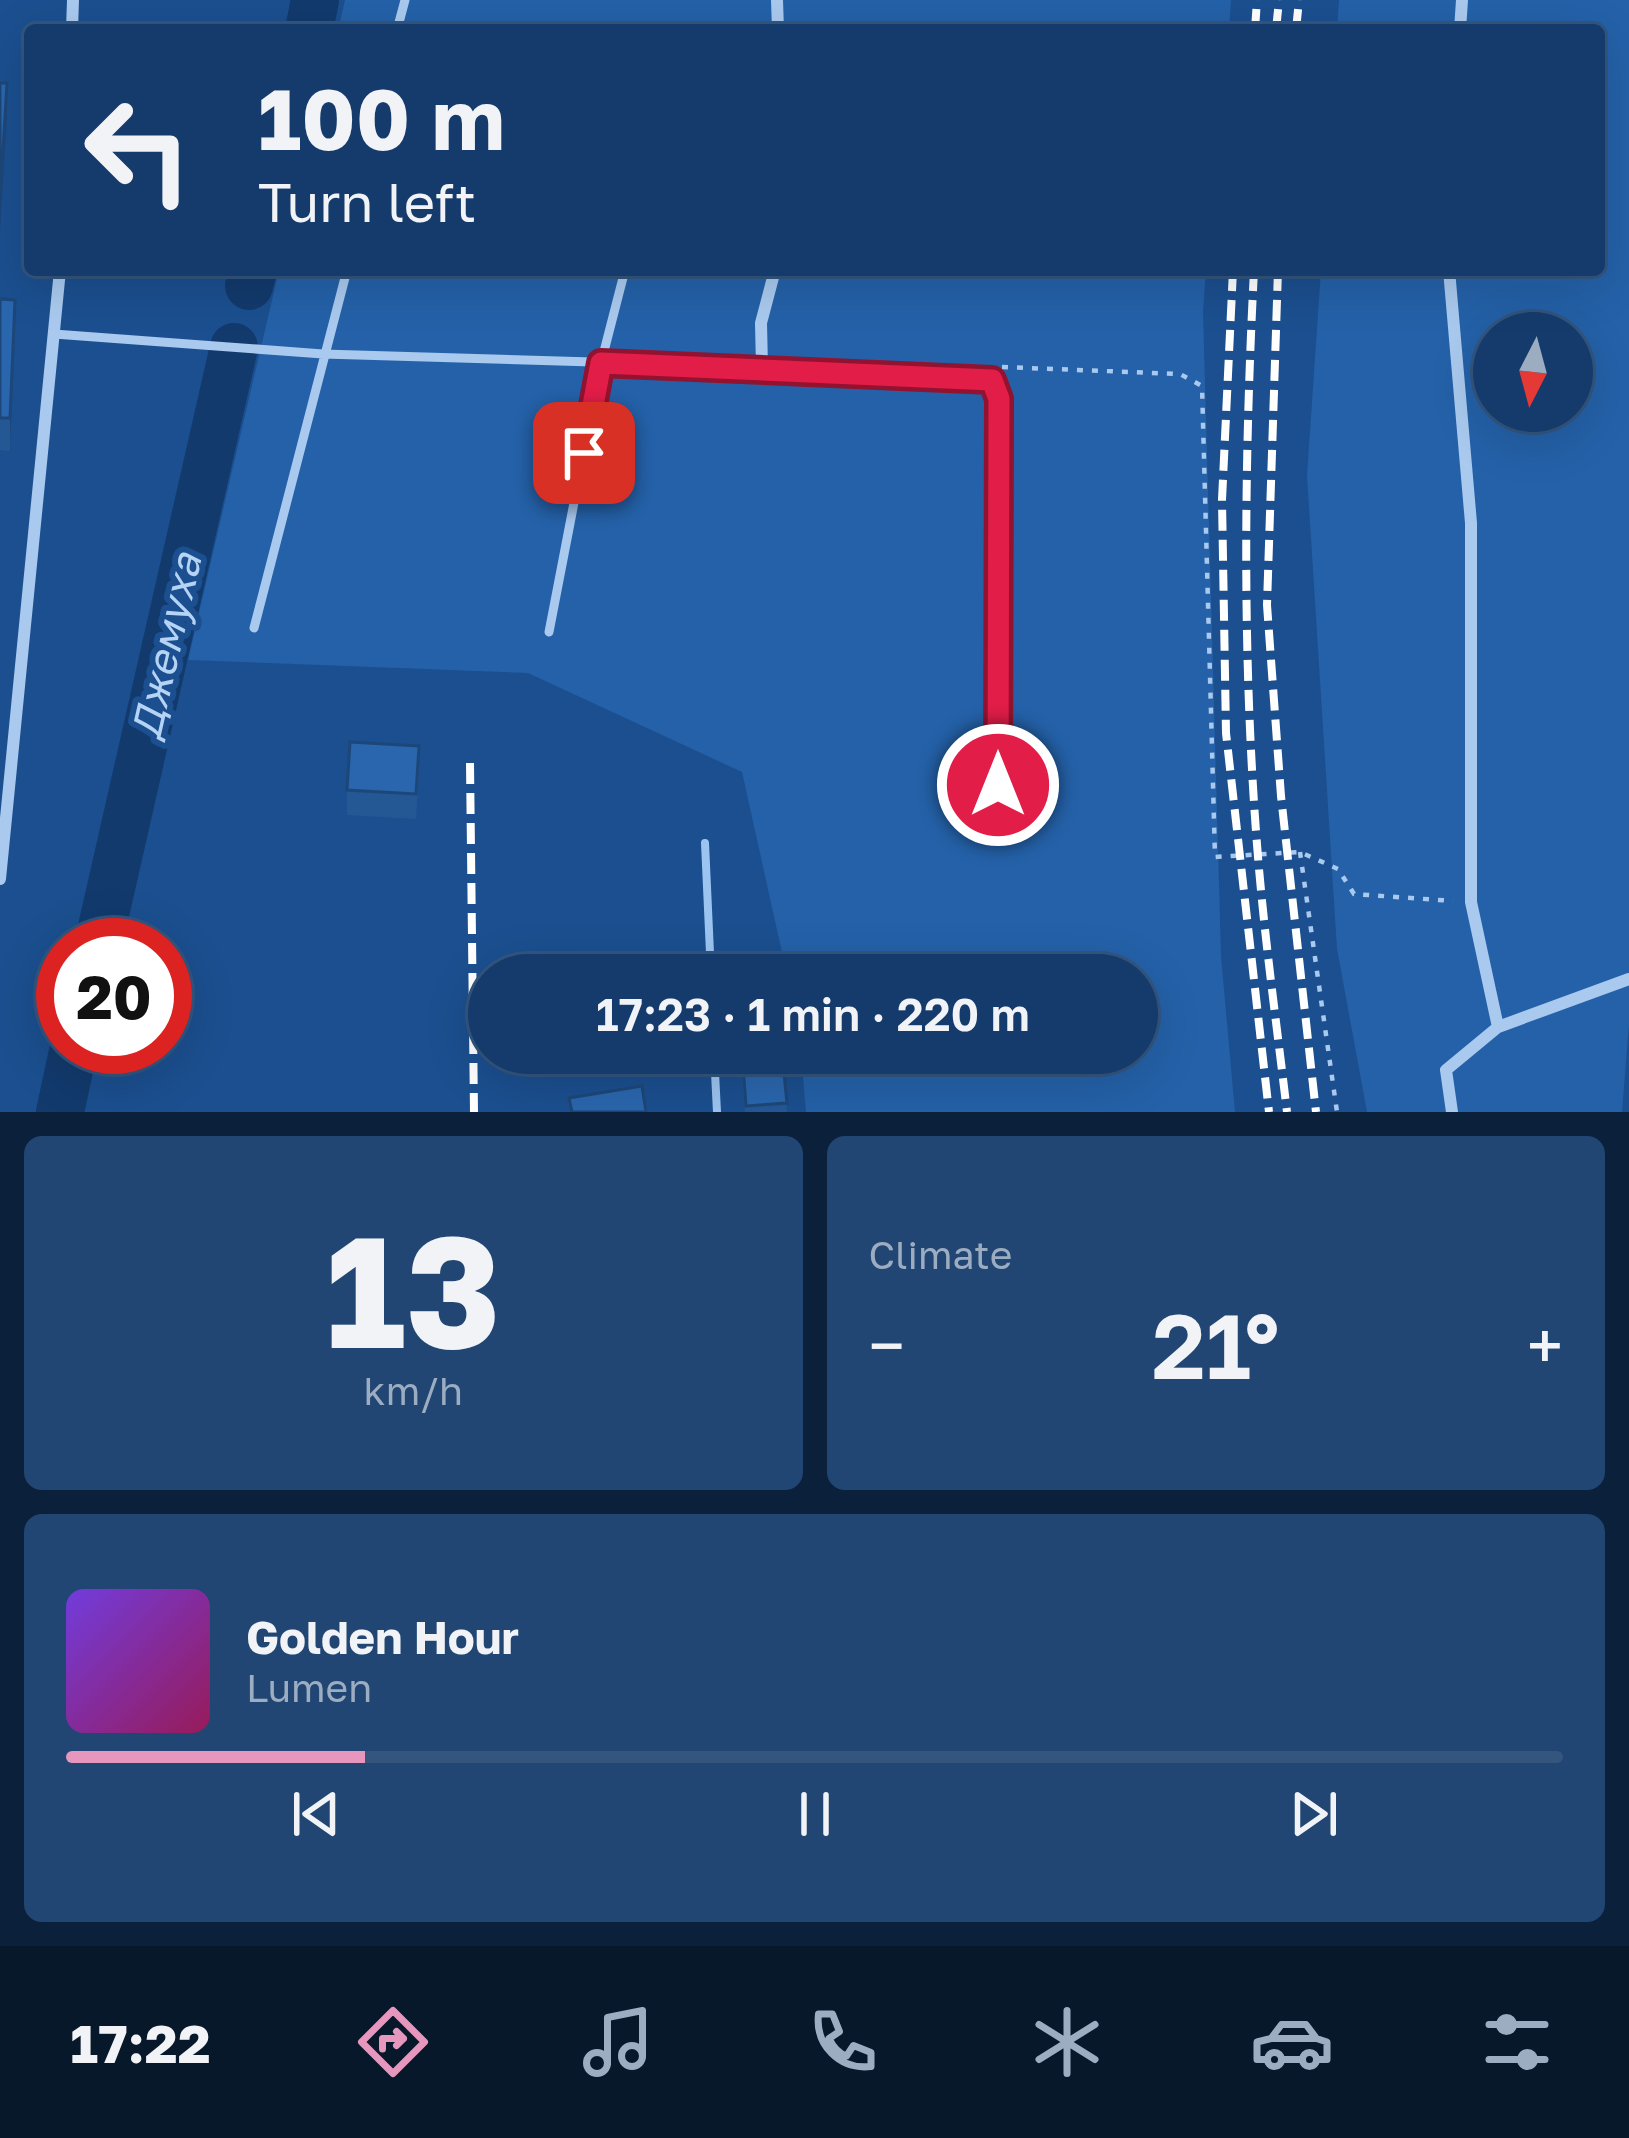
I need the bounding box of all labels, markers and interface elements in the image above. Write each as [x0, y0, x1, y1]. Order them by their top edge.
text: 100 m [258, 68, 505, 168]
icon: left [60, 72, 216, 228]
text: Turn left [258, 169, 476, 234]
north arrow [1473, 312, 1593, 432]
map controls [1473, 312, 1593, 432]
pin [533, 402, 635, 504]
icon: arrive [551, 420, 617, 486]
water label: Джемуха [119, 547, 211, 744]
position arrow [935, 722, 1061, 848]
speed limit sign: 20 [36, 918, 192, 1074]
text: 17:23 · 1 min · 220 m [596, 987, 1030, 1041]
text: 13 [326, 1195, 501, 1382]
text: Climate [869, 1231, 1012, 1278]
text: 21° [1152, 1291, 1280, 1399]
text: − [869, 1305, 905, 1385]
text: + [1527, 1305, 1563, 1385]
text: km/h [364, 1367, 463, 1414]
text: Golden Hour [246, 1610, 519, 1664]
text: Lumen [246, 1664, 372, 1711]
icon: previous [283, 1781, 349, 1847]
icon: pause [782, 1781, 848, 1847]
icon: next [1281, 1781, 1347, 1847]
icon: directions [351, 2000, 435, 2084]
icon: music [576, 2000, 660, 2084]
icon: phone [801, 2000, 885, 2084]
icon: climate [1025, 2000, 1109, 2084]
icon: car [1250, 2000, 1334, 2084]
icon: filters [1475, 2000, 1559, 2084]
text: 17:22 [70, 2010, 211, 2075]

